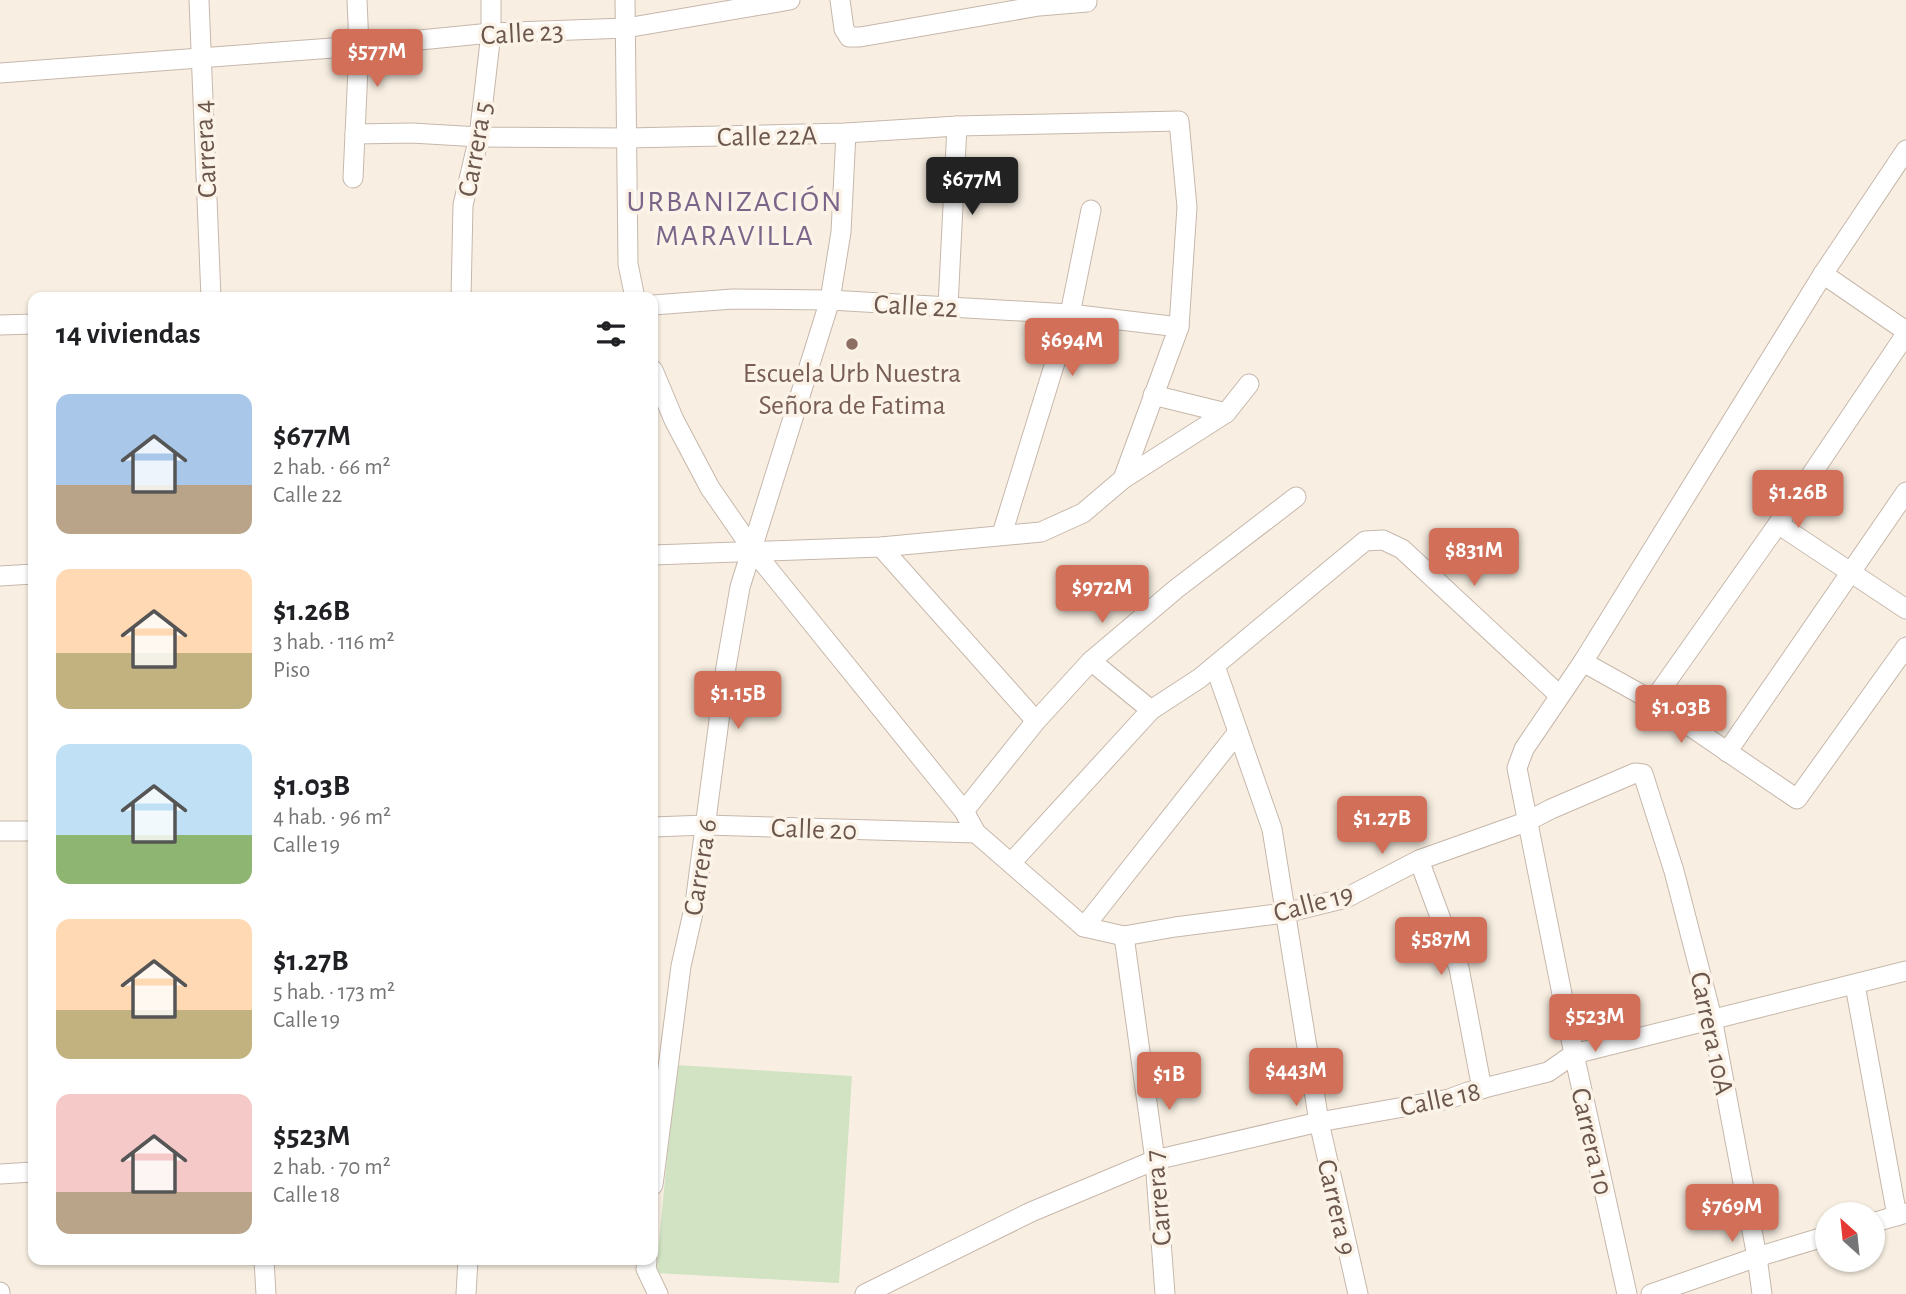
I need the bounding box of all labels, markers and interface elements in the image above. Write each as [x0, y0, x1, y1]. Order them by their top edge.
street label: Calle 23 [480, 18, 564, 50]
pin: $577M [328, 29, 426, 89]
text: $577M [348, 40, 406, 63]
street label: Carrera 4 [189, 99, 223, 199]
street label: Carrera 5 [454, 100, 498, 199]
street label: Calle 22A [717, 122, 818, 152]
pin: $677M [923, 158, 1021, 217]
text: $677M [942, 168, 1002, 191]
district label: URBANIZACIÓN MARAVILLA [627, 185, 843, 251]
street label: Calle 22 [873, 291, 959, 323]
icon: filters [592, 315, 630, 353]
pin: $694M [1023, 318, 1121, 378]
text: 14 viviendas [56, 319, 201, 349]
text: $694M [1041, 329, 1103, 352]
marker: Escuela Urb Nuestra Señora de Fatima [844, 336, 860, 352]
place label: Escuela Urb Nuestra Señora de Fatima [743, 360, 961, 420]
text: $677M [273, 421, 351, 451]
icon: home [112, 422, 196, 506]
text: 2 hab. · 66 m² [273, 456, 391, 479]
pin: $1.26B [1741, 470, 1855, 530]
text: $1.26B [1768, 481, 1828, 504]
text: Calle 22 [273, 484, 342, 507]
pin: $831M [1425, 528, 1523, 588]
text: $831M [1445, 539, 1503, 562]
pin: $972M [1053, 566, 1151, 625]
text: $972M [1072, 576, 1132, 599]
text: $1.26B [273, 596, 350, 626]
icon: home [112, 597, 196, 681]
text: 3 hab. · 116 m² [273, 631, 395, 654]
text: Piso [273, 659, 310, 682]
pin: $1.15B [681, 672, 795, 731]
text: $1.15B [710, 682, 766, 705]
pin: $1.03B [1624, 686, 1738, 745]
text: $1.03B [1651, 696, 1711, 719]
text: $1.03B [273, 771, 350, 801]
icon: home [112, 772, 196, 856]
pin: $1.27B [1325, 796, 1439, 856]
text: 4 hab. · 96 m² [273, 806, 391, 829]
text: $1.27B [1353, 807, 1411, 830]
street label: Calle 20 [770, 814, 858, 845]
street label: Carrera 6 [680, 817, 722, 918]
text: Calle 19 [273, 834, 340, 857]
street label: Calle 19 [1270, 880, 1357, 928]
pin: $587M [1392, 918, 1490, 977]
text: $587M [1411, 928, 1471, 951]
text: $1.27B [273, 946, 349, 976]
icon: home [112, 947, 196, 1031]
street label: Carrera 10A [1684, 969, 1738, 1098]
text: 5 hab. · 173 m² [273, 981, 395, 1004]
pin: $523M [1546, 995, 1644, 1054]
text: $523M [1565, 1005, 1625, 1028]
text: Calle 19 [273, 1009, 340, 1032]
pin: $443M [1247, 1048, 1345, 1108]
pin: $1B [1135, 1052, 1203, 1112]
text: $443M [1265, 1059, 1327, 1082]
text: $1B [1153, 1063, 1185, 1086]
street label: Calle 18 [1398, 1078, 1483, 1122]
street label: Carrera 10 [1565, 1085, 1617, 1198]
text: $523M [273, 1121, 350, 1151]
icon: home [112, 1122, 196, 1206]
street label: Carrera 7 [1141, 1149, 1177, 1247]
text: 2 hab. · 70 m² [273, 1156, 391, 1179]
street label: Carrera 9 [1311, 1157, 1361, 1258]
text: Calle 18 [273, 1184, 340, 1207]
pin: $769M [1683, 1184, 1781, 1244]
text: $769M [1702, 1195, 1762, 1218]
north arrow [1815, 1202, 1885, 1272]
map controls [1815, 1202, 1885, 1272]

